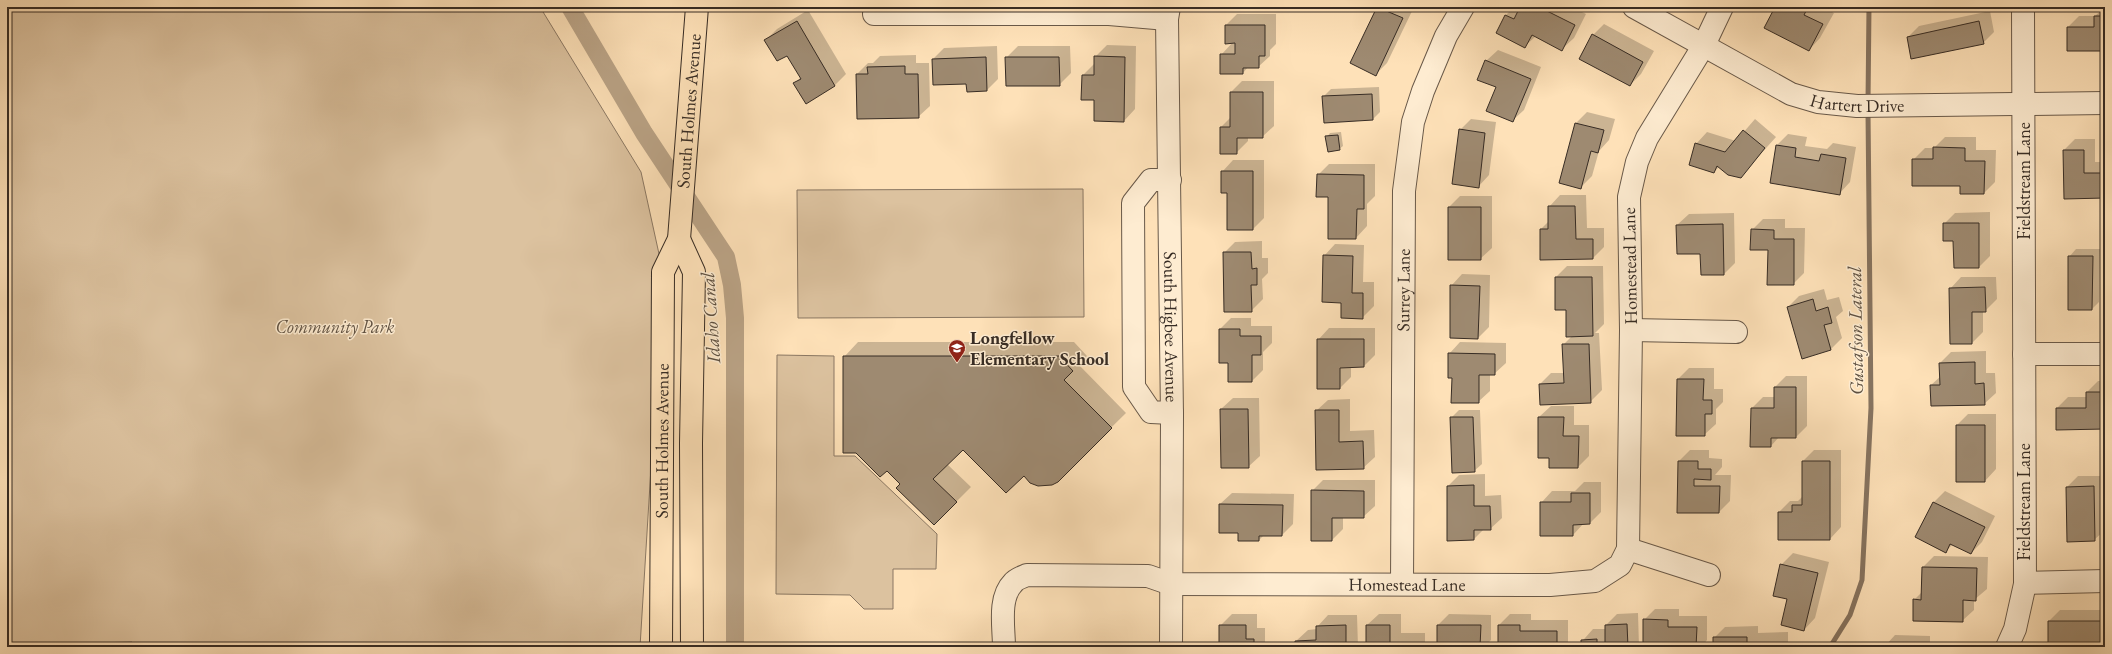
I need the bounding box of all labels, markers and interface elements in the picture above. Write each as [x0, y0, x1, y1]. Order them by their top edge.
street label: South Holmes Avenue [671, 33, 706, 189]
street label: Hartert Drive [1807, 88, 1904, 117]
street label: Fieldstream Lane [2012, 122, 2035, 240]
street label: Homestead Lane [1617, 207, 1642, 325]
street label: Surrey Lane [1391, 249, 1415, 331]
street label: South Higbee Avenue [1159, 251, 1184, 402]
water label: Gustafson Lateral [1842, 266, 1869, 395]
water label: Idaho Canal [695, 271, 726, 365]
park label: Community Park [276, 315, 394, 339]
place label: Longfellow Elementary School [970, 326, 1109, 370]
school or university icon: Longfellow Elementary School [947, 338, 967, 363]
street label: South Holmes Avenue [650, 363, 674, 519]
street label: Fieldstream Lane [2012, 443, 2035, 561]
street label: Homestead Lane [1348, 572, 1466, 596]

